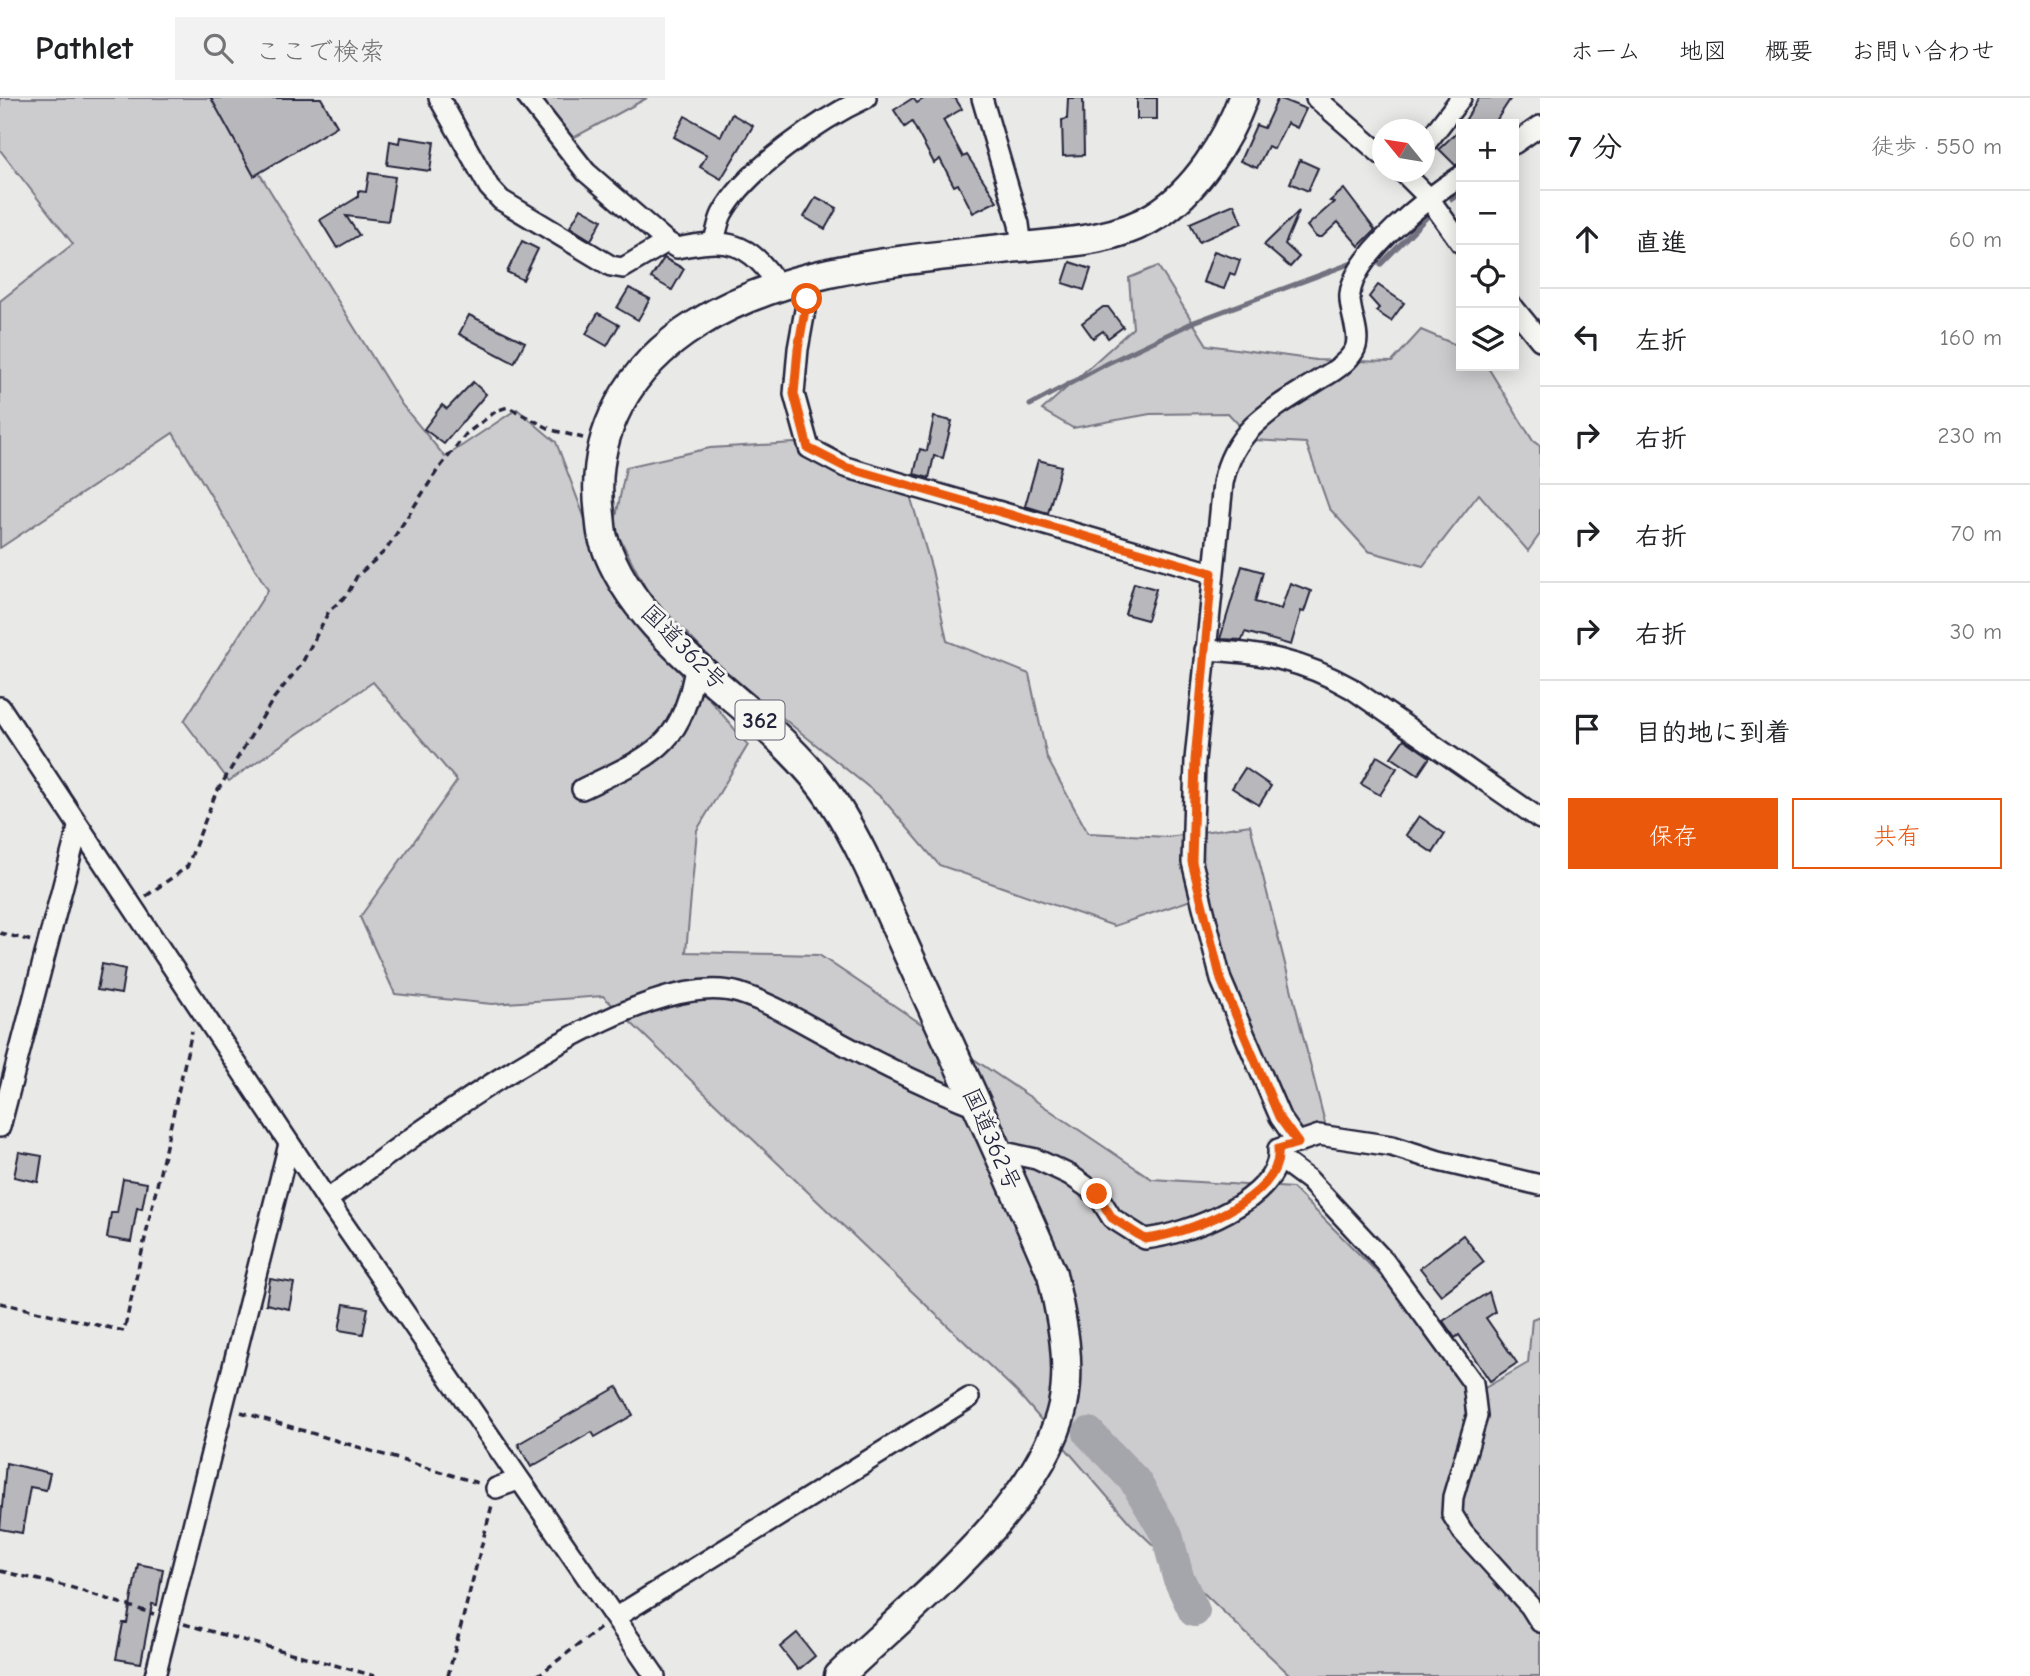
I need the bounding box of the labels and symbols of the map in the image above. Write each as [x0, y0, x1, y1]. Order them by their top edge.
north arrow [1372, 119, 1435, 182]
route start [791, 283, 822, 314]
street label: 国道362号 [635, 598, 733, 696]
road number: 362 [736, 700, 784, 740]
street label: 国道362号 [957, 1083, 1027, 1195]
route end [1081, 1178, 1112, 1209]

